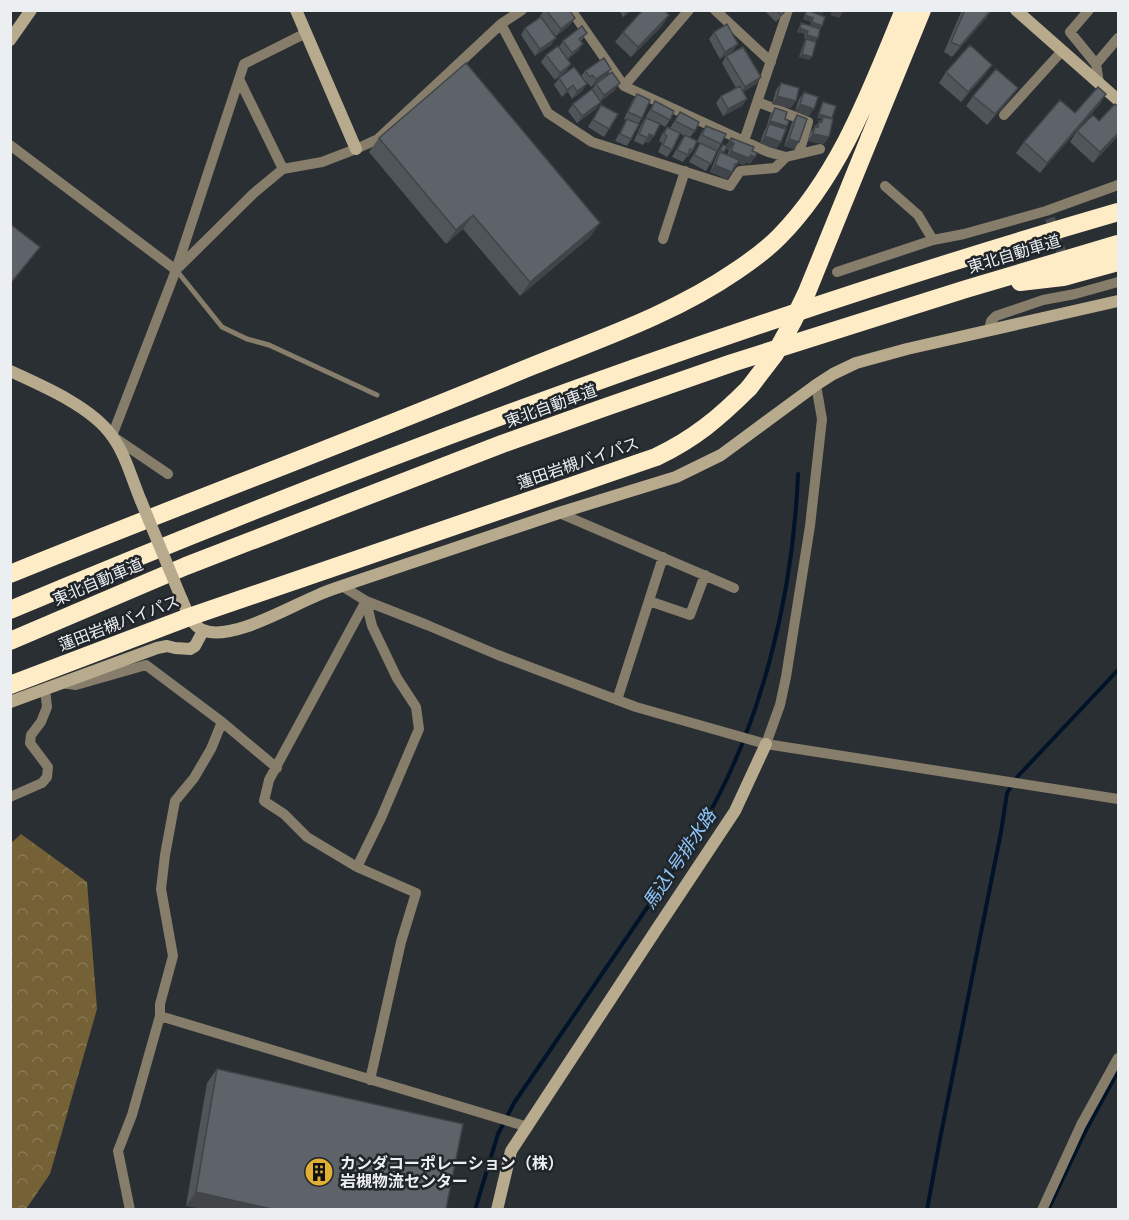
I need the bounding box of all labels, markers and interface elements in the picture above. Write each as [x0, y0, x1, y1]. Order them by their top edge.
street label: 東北自動車道 [965, 231, 1063, 277]
street label: 東北自動車道 [503, 381, 599, 431]
street label: 蓮田岩槻バイパス [515, 433, 641, 493]
street label: 東北自動車道 [50, 554, 146, 610]
street label: 蓮田岩槻バイパス [56, 591, 182, 655]
water label: 馬込1号排水路 [638, 804, 721, 913]
place label: カンダコーポレーション（株） 岩槻物流センター [340, 1154, 564, 1191]
building icon: カンダコーポレーション（株） 岩槻物流センター [303, 1156, 335, 1188]

